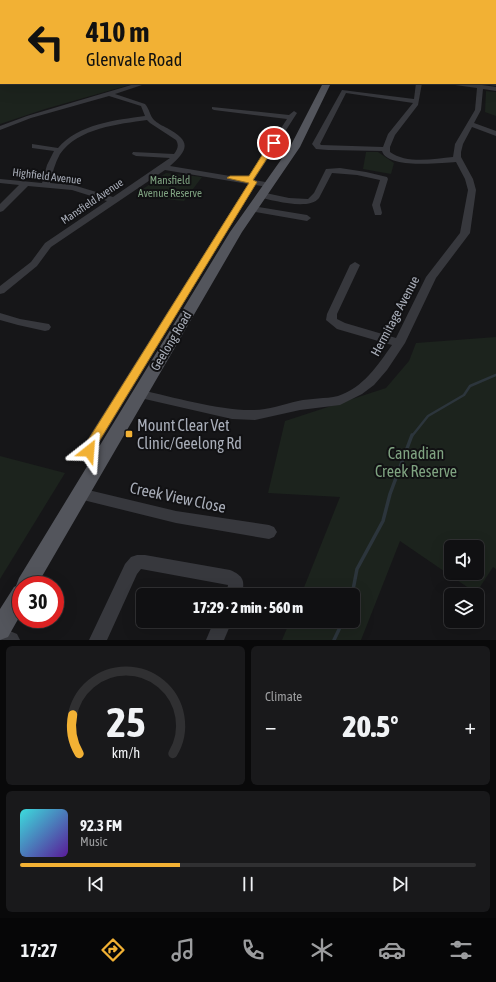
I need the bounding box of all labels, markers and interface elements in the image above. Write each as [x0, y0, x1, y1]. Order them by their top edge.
icon: left [20, 16, 72, 68]
text: 410 m [86, 16, 149, 48]
text: Glenvale Road [86, 49, 182, 70]
pin [257, 126, 291, 160]
icon: arrive [263, 132, 285, 154]
street label: Highfield Avenue [12, 166, 82, 186]
park label: Mansfield Avenue Reserve [138, 174, 202, 199]
street label: Mansfield Avenue [59, 176, 125, 226]
street label: Hermitage Avenue [368, 273, 422, 359]
street label: Geelong Road [147, 309, 195, 373]
place label: Mount Clear Vet Clinic/Geelong Rd [137, 416, 242, 453]
marker: Mount Clear Vet Clinic/Geelong Rd [124, 429, 134, 439]
position arrow [68, 430, 110, 472]
park label: Canadian Creek Reserve [375, 444, 457, 480]
street label: Creek View Close [128, 478, 228, 516]
map controls [444, 540, 484, 628]
button: sound [444, 540, 484, 580]
speed limit sign: 30 [12, 576, 64, 628]
button: layers [444, 588, 484, 628]
text: 17:29 · 2 min · 560 m [193, 599, 303, 616]
text: Climate [265, 689, 302, 704]
text: 25 [106, 697, 145, 745]
text: 20.5° [343, 709, 398, 743]
text: − [265, 713, 276, 739]
text: + [465, 713, 476, 739]
text: km/h [111, 744, 140, 760]
text: 92.3 FM [80, 817, 122, 834]
text: Music [80, 834, 107, 849]
icon: previous [85, 873, 107, 895]
icon: pause [237, 873, 259, 895]
icon: next [389, 873, 411, 895]
icon: directions [99, 936, 127, 964]
icon: music [169, 936, 197, 964]
icon: phone [239, 936, 267, 964]
icon: climate [308, 936, 336, 964]
icon: car [378, 936, 406, 964]
icon: filters [447, 936, 475, 964]
text: 17:27 [21, 940, 58, 961]

